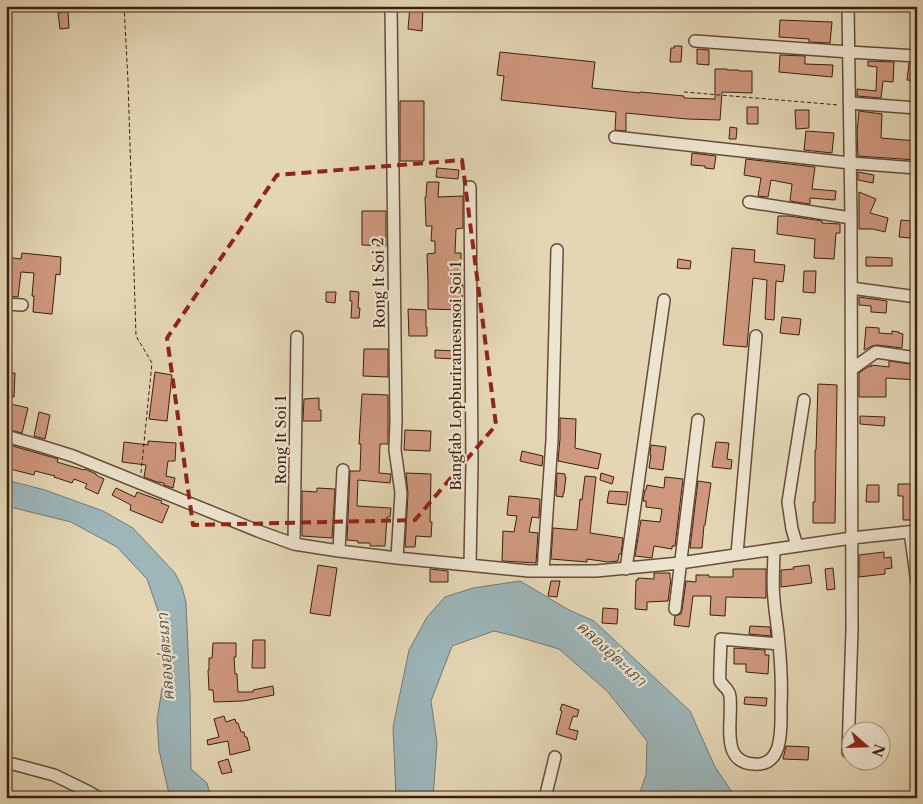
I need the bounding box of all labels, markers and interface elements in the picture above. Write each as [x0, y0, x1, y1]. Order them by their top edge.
street label: Rong It Soi 2 [368, 237, 389, 329]
street label: Bangfab Lopburiramesnsoi Soi 1 [446, 261, 465, 491]
street label: Rong It Soi 1 [271, 395, 290, 485]
water label: คลองอุ่ตะเภา [152, 611, 179, 702]
water label: คลองอุ่ตะเภา [572, 616, 652, 692]
north arrow [840, 722, 890, 772]
text: N [868, 742, 889, 759]

